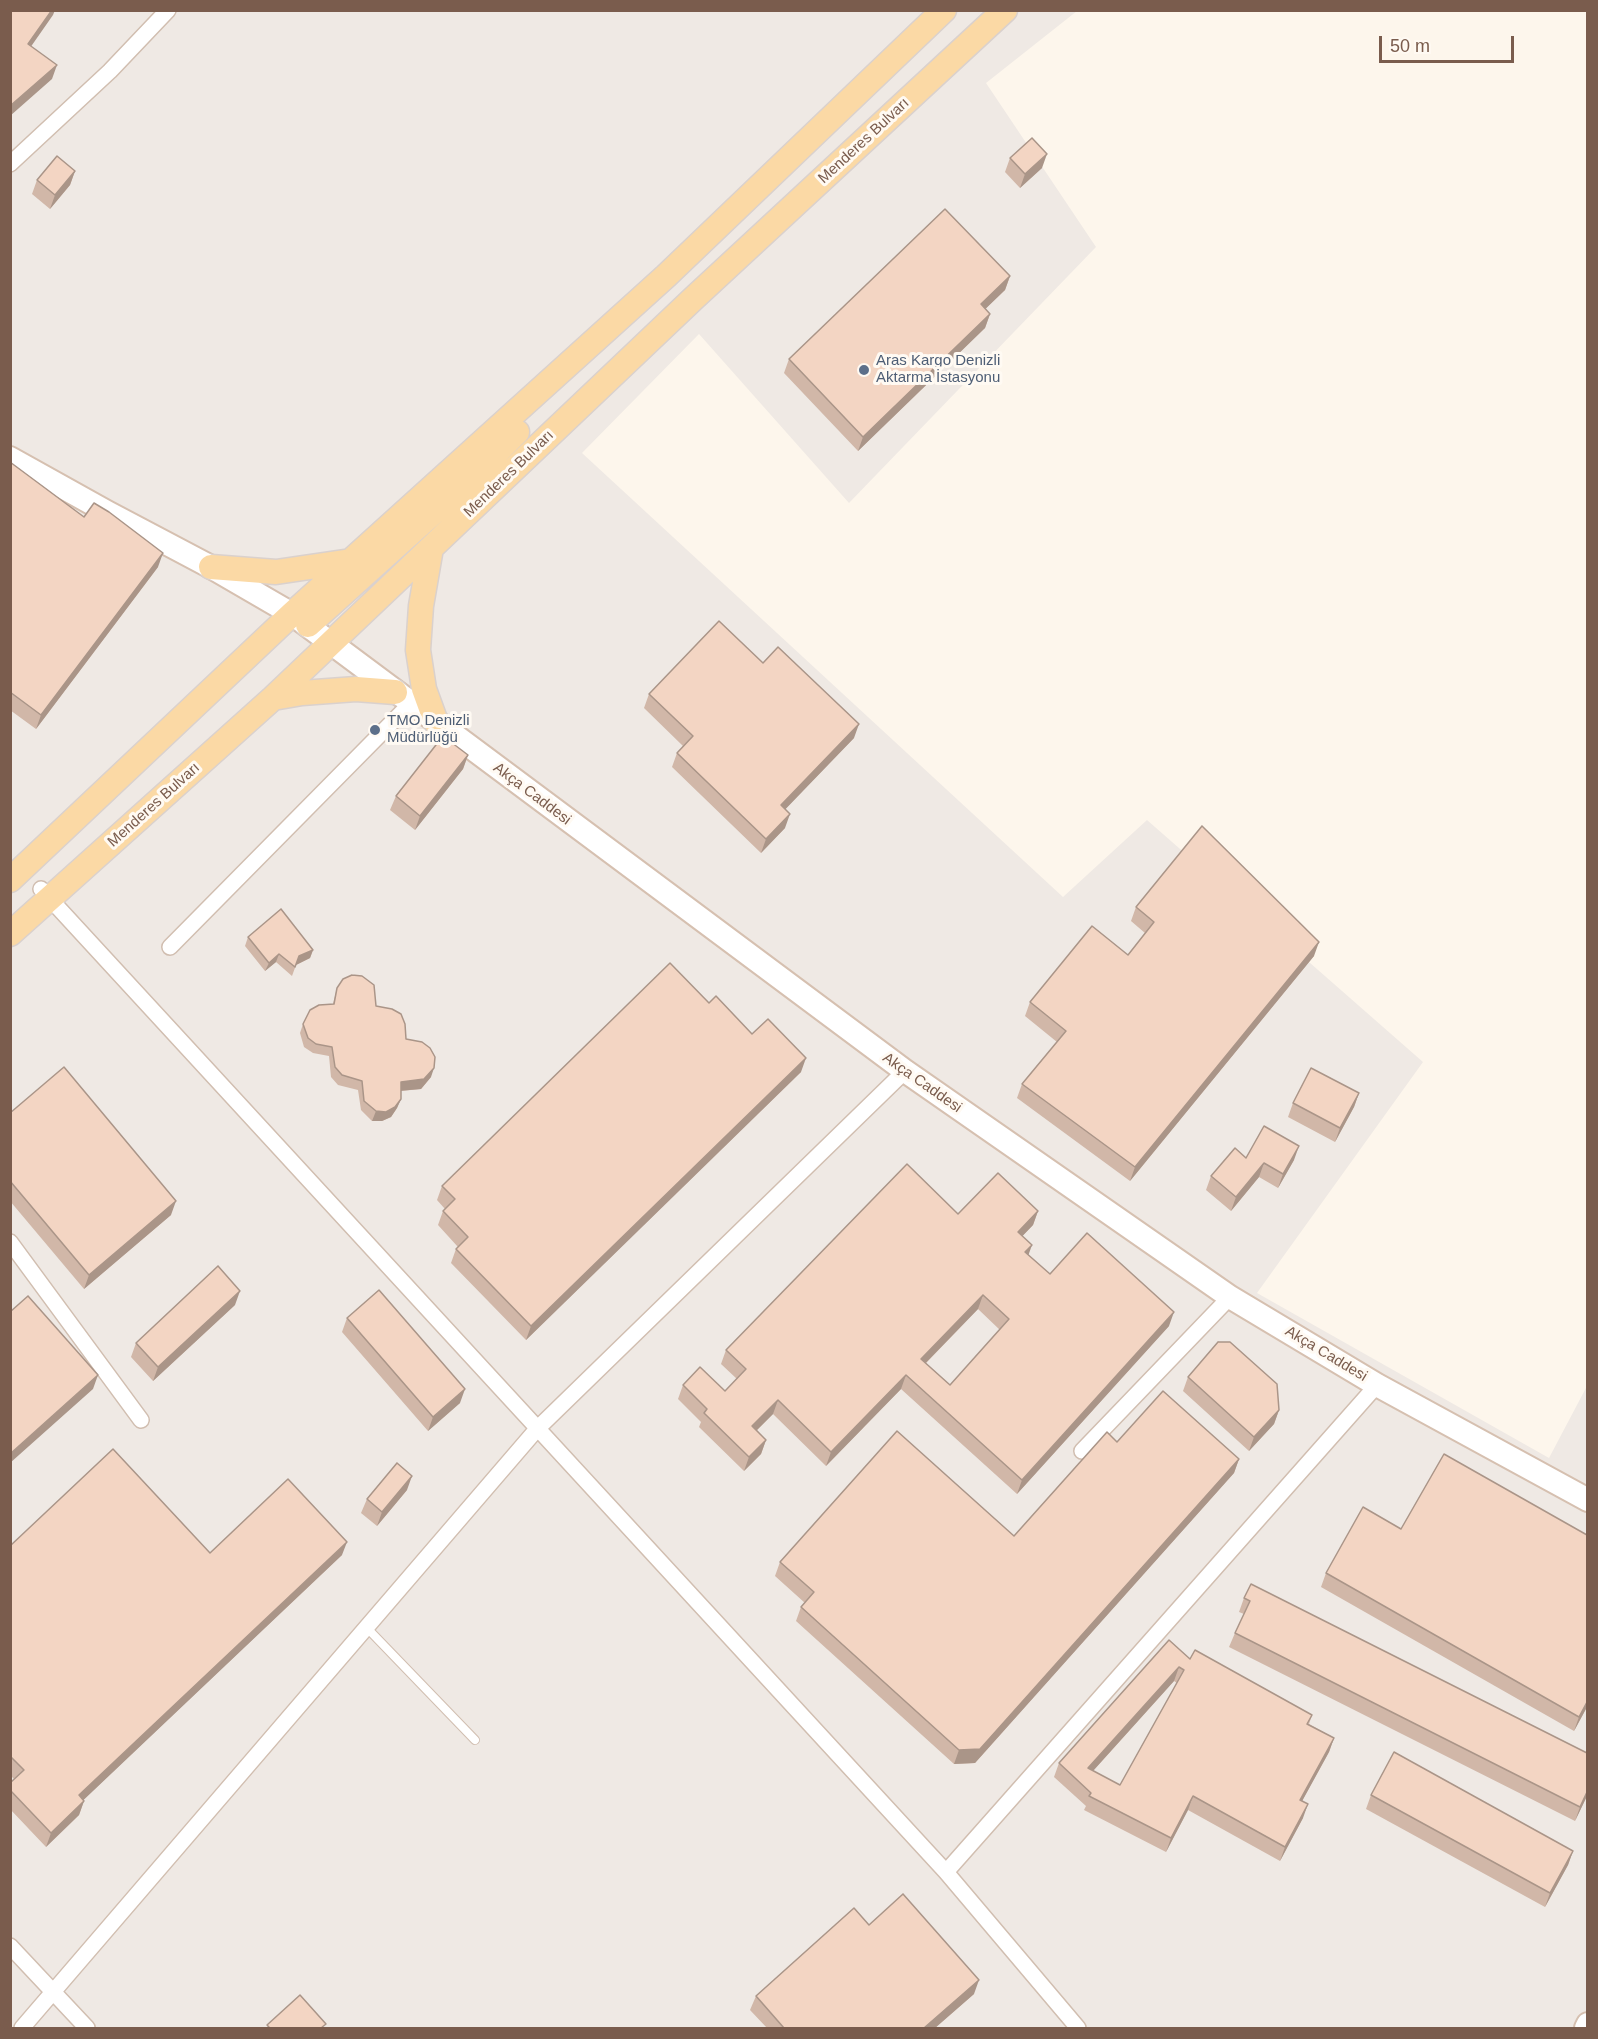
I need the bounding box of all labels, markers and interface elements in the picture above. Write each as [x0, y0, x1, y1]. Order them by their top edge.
scale bar [1382, 24, 1517, 62]
text: 50 m [1390, 36, 1430, 56]
street label: Menderes Bulvarı [815, 94, 913, 188]
place label: Aras Kargo Denizli Aktarma İstasyonu [876, 352, 1000, 387]
marker: Aras Kargo Denizli Aktarma İstasyonu [857, 363, 871, 377]
street label: Menderes Bulvarı [460, 427, 558, 521]
place label: TMO Denizli Müdürlüğü [387, 712, 470, 747]
marker: TMO Denizli Müdürlüğü [368, 723, 382, 737]
street label: Menderes Bulvarı [104, 759, 204, 851]
street label: Akça Caddesi [490, 759, 574, 829]
street label: Akça Caddesi [879, 1049, 965, 1117]
street label: Akça Caddesi [1282, 1322, 1370, 1386]

